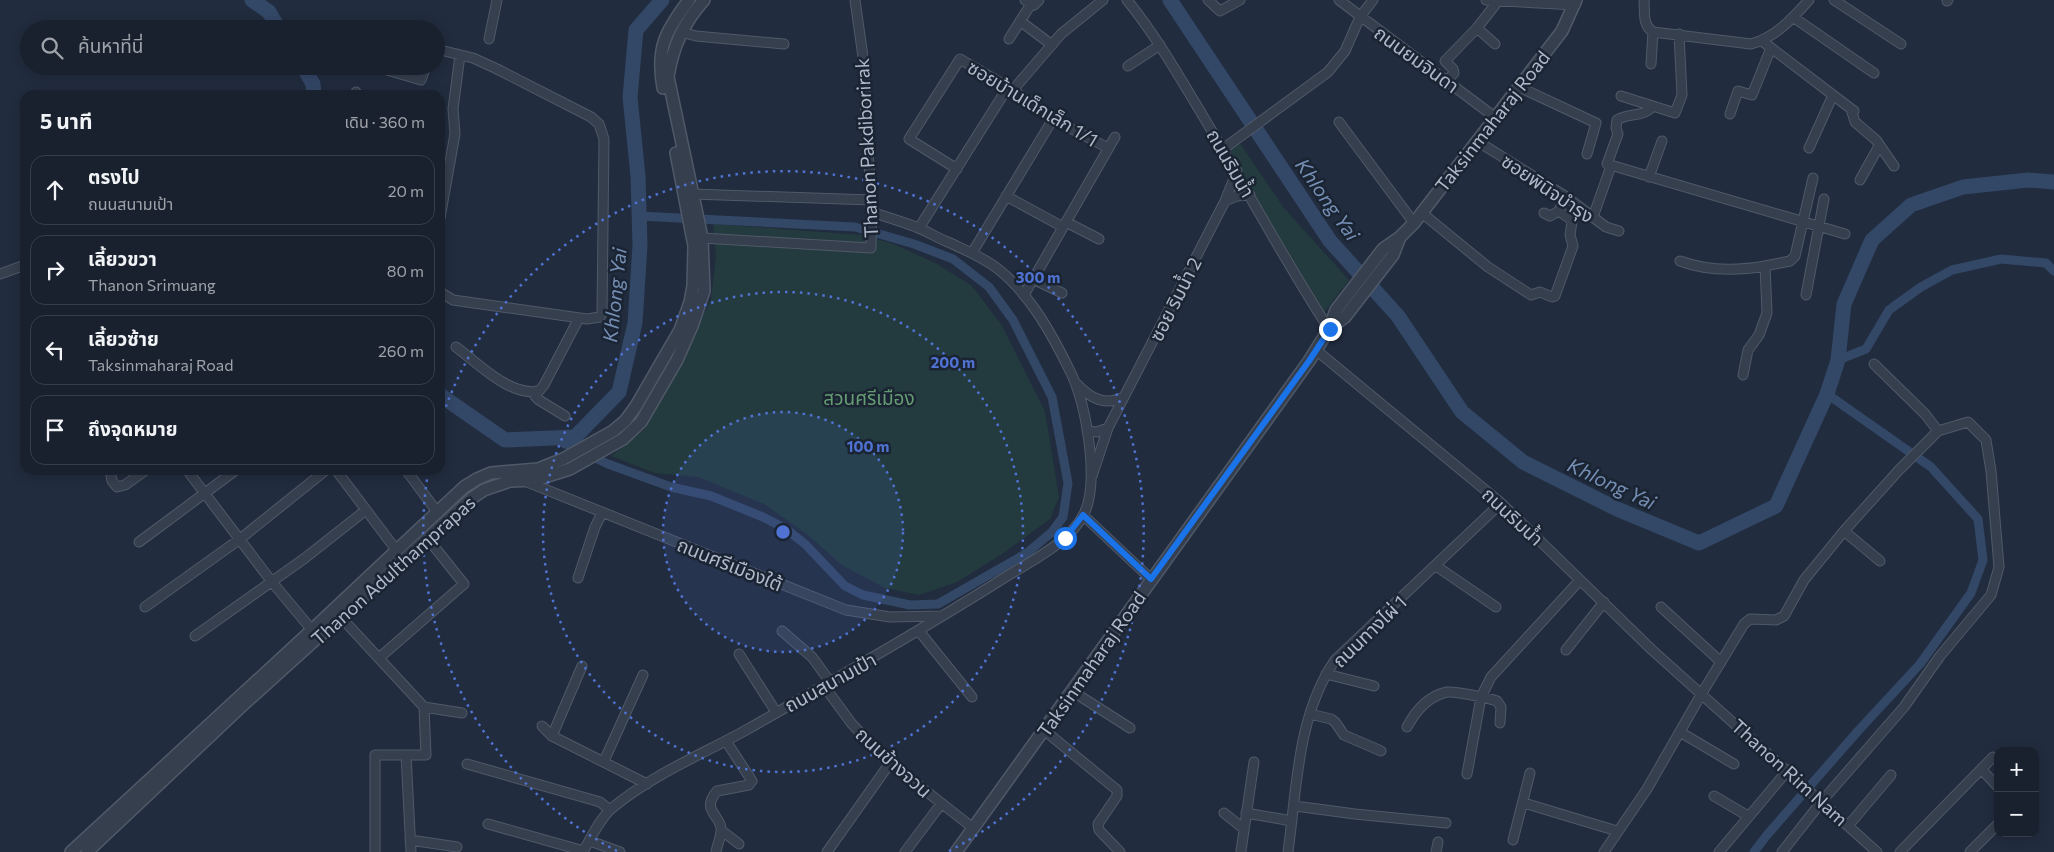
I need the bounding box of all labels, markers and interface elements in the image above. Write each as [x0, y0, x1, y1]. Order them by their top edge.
search box [20, 20, 445, 75]
street label: ถนนยมจินดา [1370, 21, 1464, 97]
icon: search [38, 34, 66, 62]
text: ค้นหาที่นี่ [78, 34, 143, 57]
street label: Taksinmaharaj Road [1430, 46, 1554, 196]
street label: ซอยบ้านเด็กเล็ก 1/1 [964, 55, 1102, 151]
street label: Thanon Pakdiborirak [850, 57, 882, 239]
text: 5 นาที [40, 108, 92, 133]
text: เดิน · 360 m [345, 112, 425, 131]
street label: ถนนริมน้ำ [1202, 124, 1261, 201]
street label: ซอยพินิจบำรุง [1497, 149, 1599, 228]
water label: Khlong Yai [1291, 153, 1365, 245]
text: ตรงไป [88, 165, 140, 188]
icon: ahead [41, 176, 69, 204]
text: 20 m [388, 181, 424, 200]
text: ถนนสนามเป้า [88, 194, 173, 213]
water label: Khlong Yai [597, 246, 631, 343]
text: เลี้ยวขวา [88, 247, 157, 270]
street label: ซอย ริมน้ำ 2 [1143, 253, 1206, 345]
icon: right [41, 256, 69, 284]
text: 80 m [387, 261, 424, 280]
text: 300 m [1016, 268, 1060, 286]
text: Thanon Srimuang [88, 275, 216, 294]
route end [1319, 318, 1342, 341]
text: เลี้ยวซ้าย [88, 327, 159, 350]
icon: left [41, 336, 69, 364]
text: 260 m [378, 341, 424, 360]
text: 200 m [931, 353, 975, 371]
text: Taksinmaharaj Road [88, 355, 233, 374]
park label: สวนศรีเมือง [823, 386, 915, 409]
icon: arrive [41, 416, 69, 444]
text: ถึงจุดหมาย [88, 417, 178, 440]
text: 100 m [847, 437, 889, 455]
water label: Khlong Yai [1564, 452, 1661, 514]
street label: ถนนริมน้ำ [1478, 481, 1549, 550]
street label: Thanon Adulthamprapas [306, 490, 480, 650]
centre of rings [774, 523, 792, 541]
route start [1054, 527, 1077, 550]
street label: ถนนศรีเมืองใต้ [674, 532, 786, 596]
street label: Taksinmaharaj Road [1032, 587, 1150, 741]
street label: ถนนทางไผ่ 1 [1327, 590, 1411, 672]
street label: ถนนสนามเป้า [780, 647, 880, 717]
street label: Thanon Rim Nam [1727, 714, 1853, 830]
street label: ถนนข้างจวน [851, 722, 937, 802]
map controls [1994, 747, 2039, 837]
button: + [1994, 747, 2039, 792]
button: − [1994, 792, 2039, 837]

